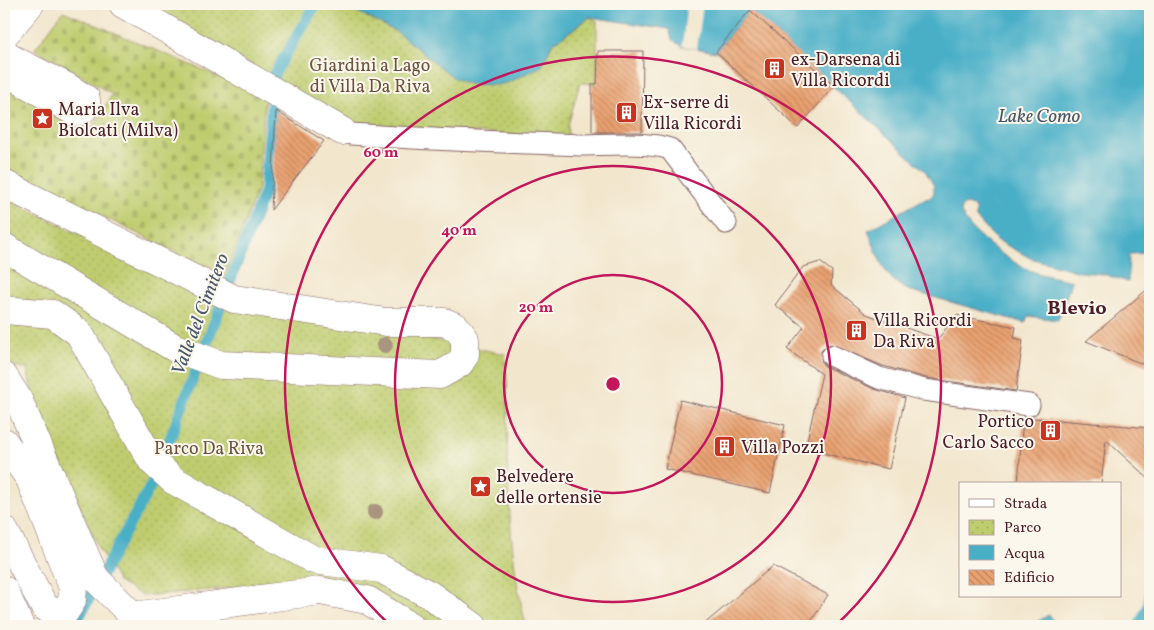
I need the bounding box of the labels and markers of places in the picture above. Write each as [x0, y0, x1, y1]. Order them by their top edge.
place label: ex-Darsena di Villa Ricordi [791, 48, 900, 94]
building icon: ex-Darsena di Villa Ricordi [763, 57, 787, 81]
place label: Ex-serre di Villa Ricordi [643, 91, 742, 137]
place label: Maria Ilva Biolcati (Milva) [58, 98, 178, 144]
building icon: Ex-serre di Villa Ricordi [615, 100, 639, 124]
place icon: Maria Ilva Biolcati (Milva) [30, 107, 54, 131]
place label: Villa Ricordi Da Riva [873, 309, 972, 355]
building icon: Villa Ricordi Da Riva [845, 318, 869, 342]
centre of rings [604, 375, 622, 393]
place label: Portico Carlo Sacco [943, 410, 1034, 456]
building icon: Portico Carlo Sacco [1038, 419, 1062, 443]
building icon: Villa Pozzi [713, 435, 737, 459]
place label: Villa Pozzi [741, 436, 824, 461]
place label: Belvedere delle ortensie [496, 465, 602, 511]
place icon: Belvedere delle ortensie [468, 474, 492, 498]

